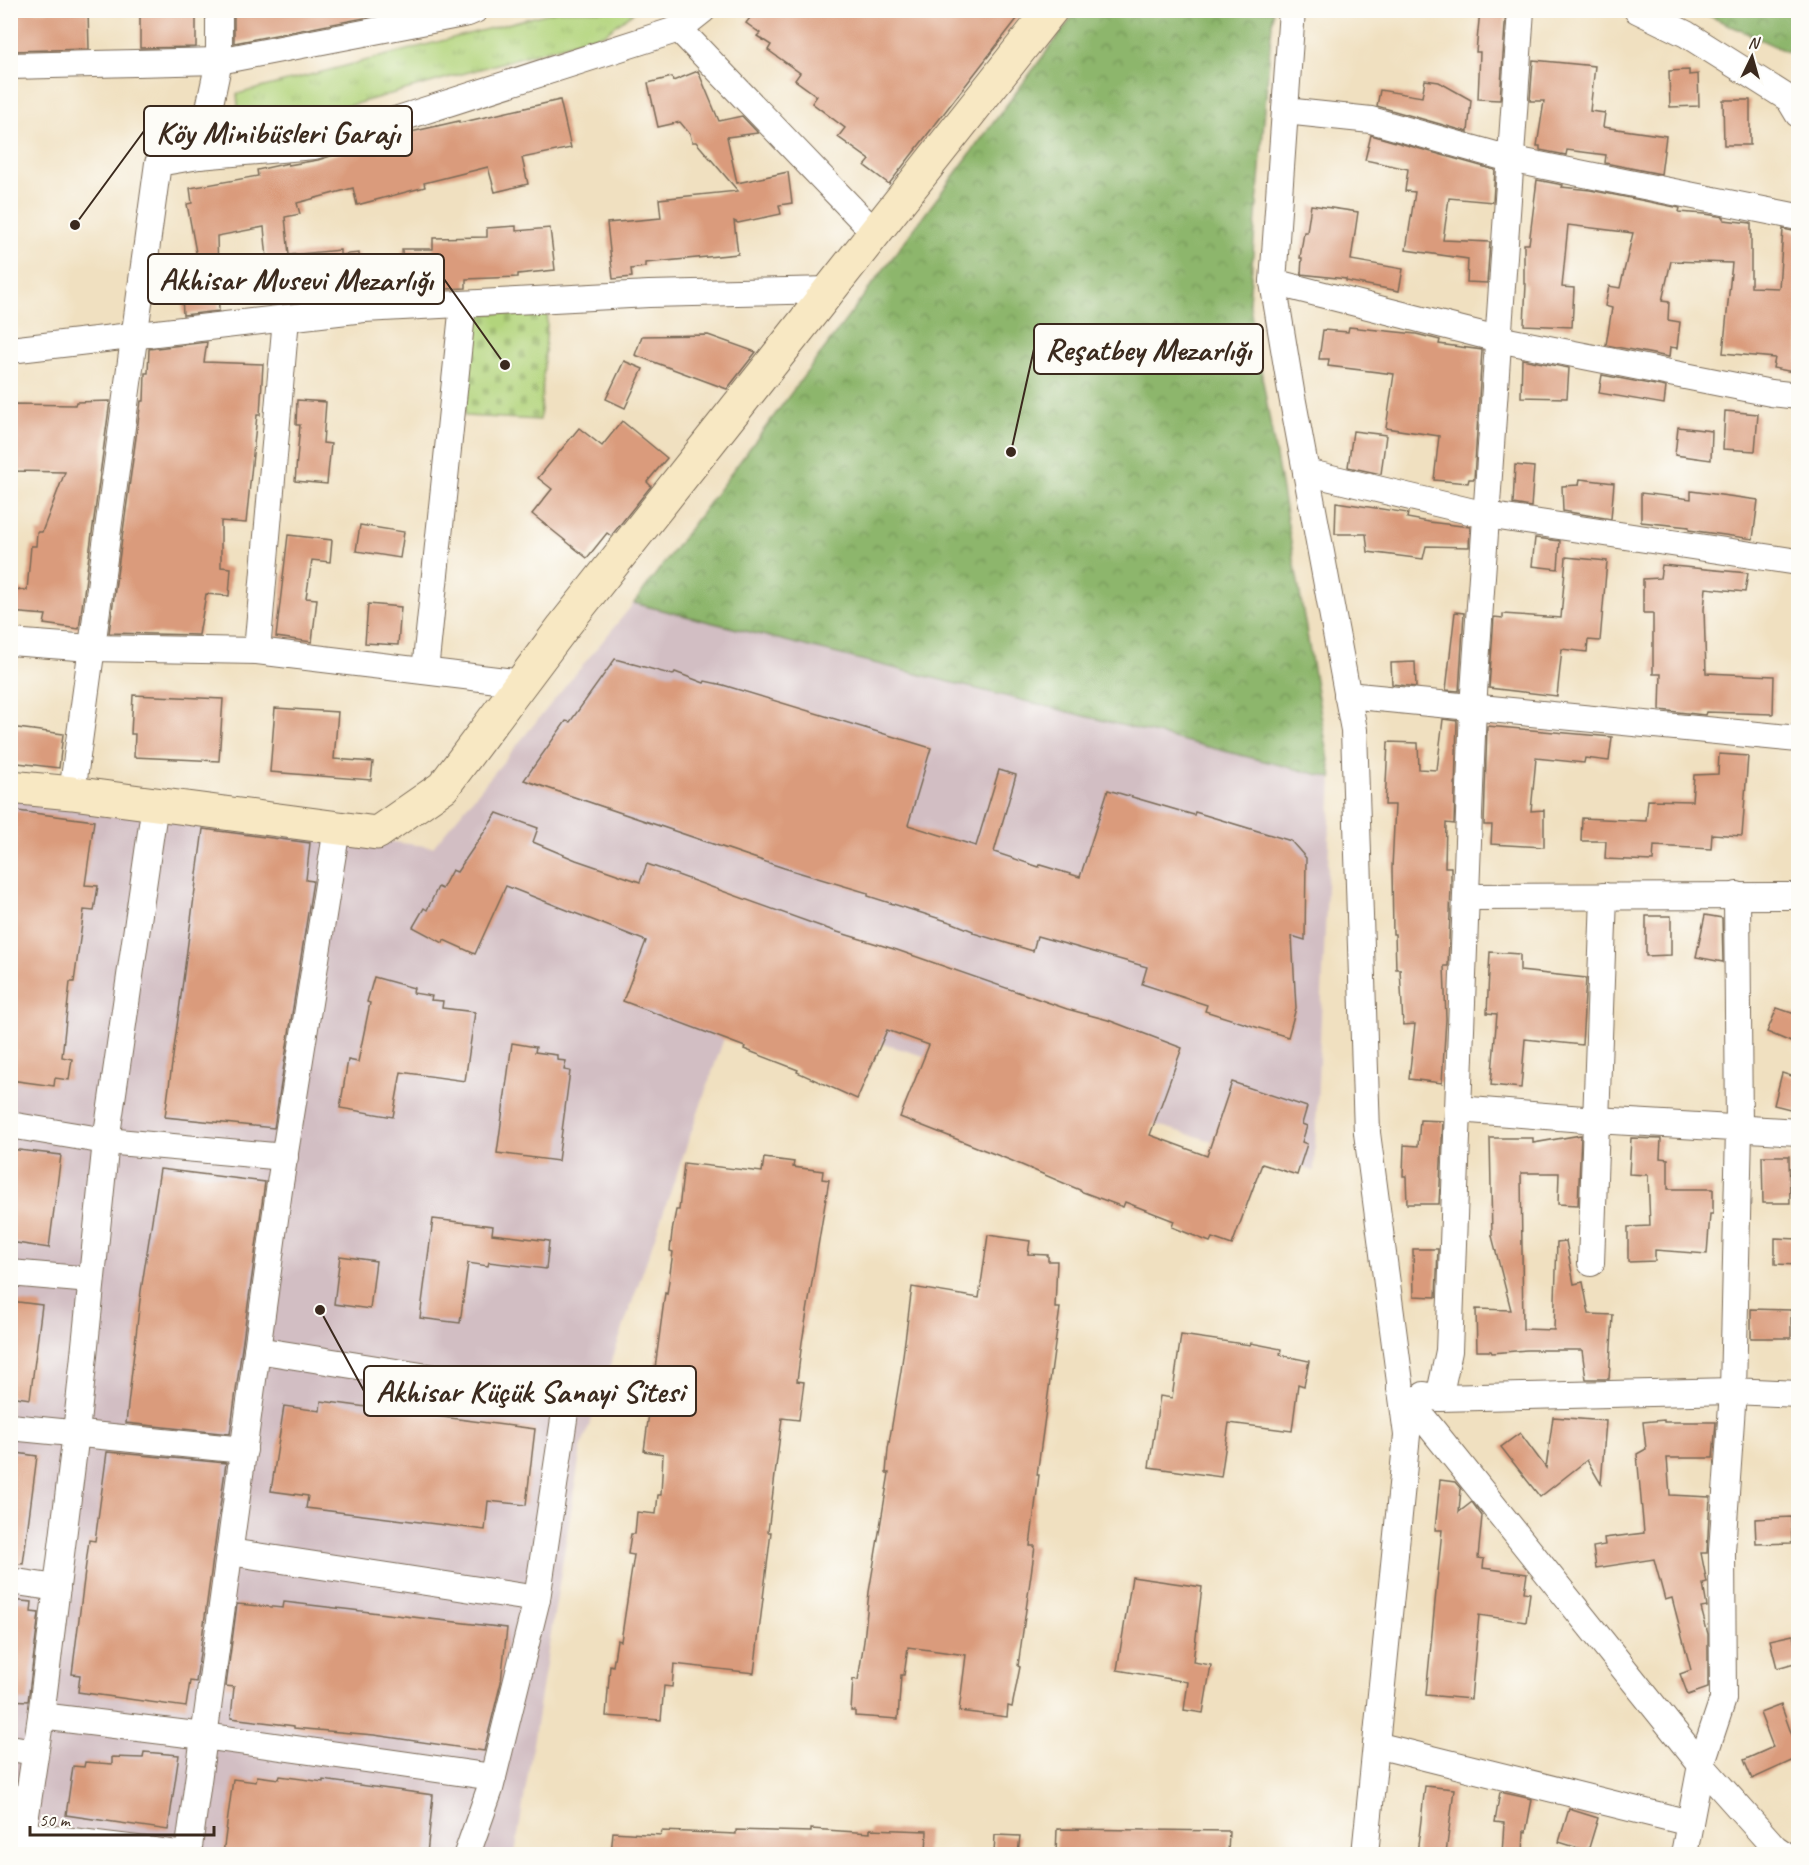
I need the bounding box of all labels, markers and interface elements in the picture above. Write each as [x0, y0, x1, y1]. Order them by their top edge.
north arrow [1722, 27, 1782, 87]
text: N [1747, 33, 1762, 54]
callout: Köy Minibüsleri Garajı [144, 106, 412, 156]
text: Köy Minibüsleri Garajı [156, 112, 402, 153]
callout: Akhisar Musevi Mezarlığı [148, 254, 444, 304]
text: Akhisar Musevi Mezarlığı [159, 259, 435, 300]
callout: Reşatbey Mezarlığı [1034, 324, 1263, 374]
text: Reşatbey Mezarlığı [1045, 329, 1253, 370]
callout: Akhisar Küçük Sanayi Sitesi [364, 1366, 696, 1416]
text: Akhisar Küçük Sanayi Sitesi [376, 1371, 689, 1412]
scale bar [30, 1799, 214, 1837]
text: 50 m [39, 1809, 72, 1831]

